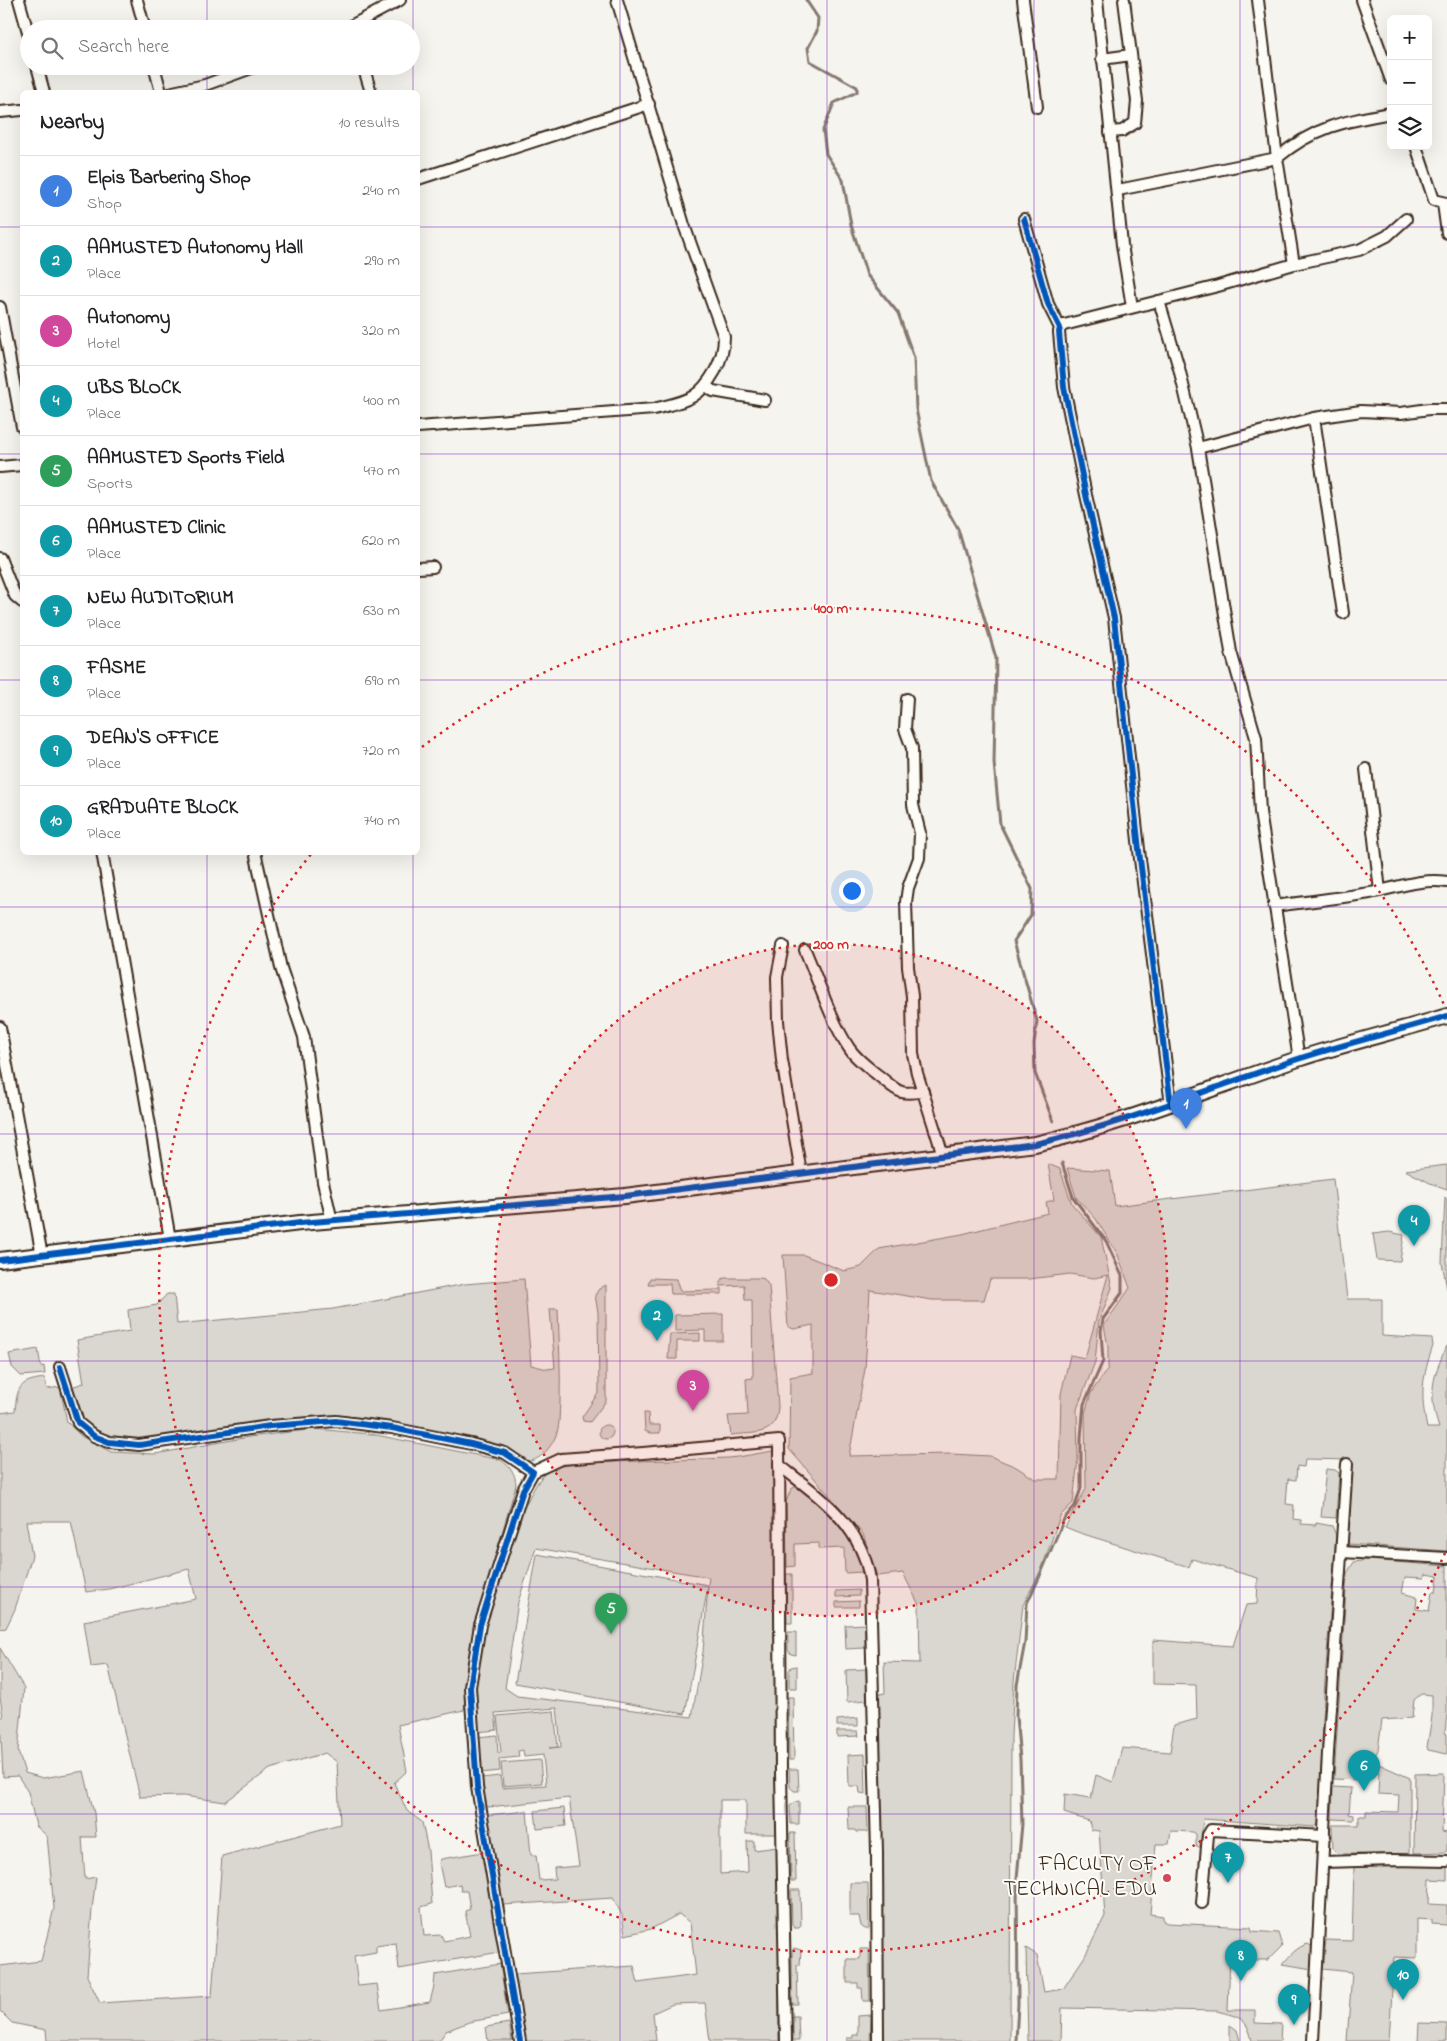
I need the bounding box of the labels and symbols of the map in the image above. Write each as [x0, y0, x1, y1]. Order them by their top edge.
text: 400 m [813, 598, 849, 620]
your location [839, 878, 865, 904]
text: 200 m [812, 934, 849, 956]
pin: 1 [1170, 1088, 1202, 1129]
pin: 4 [1398, 1205, 1430, 1246]
centre of rings [822, 1271, 840, 1289]
pin: 2 [641, 1300, 673, 1341]
pin: 3 [677, 1370, 709, 1411]
pin: 5 [595, 1593, 627, 1634]
pin: 6 [1348, 1750, 1380, 1791]
pin: 7 [1212, 1842, 1244, 1883]
place label: FACULTY OF TECHNICAL EDU [1004, 1849, 1157, 1906]
marker: FACULTY OF TECHNICAL EDU [1161, 1872, 1173, 1884]
pin: 8 [1225, 1940, 1257, 1981]
pin: 10 [1387, 1959, 1419, 2000]
pin: 9 [1278, 1984, 1310, 2025]

